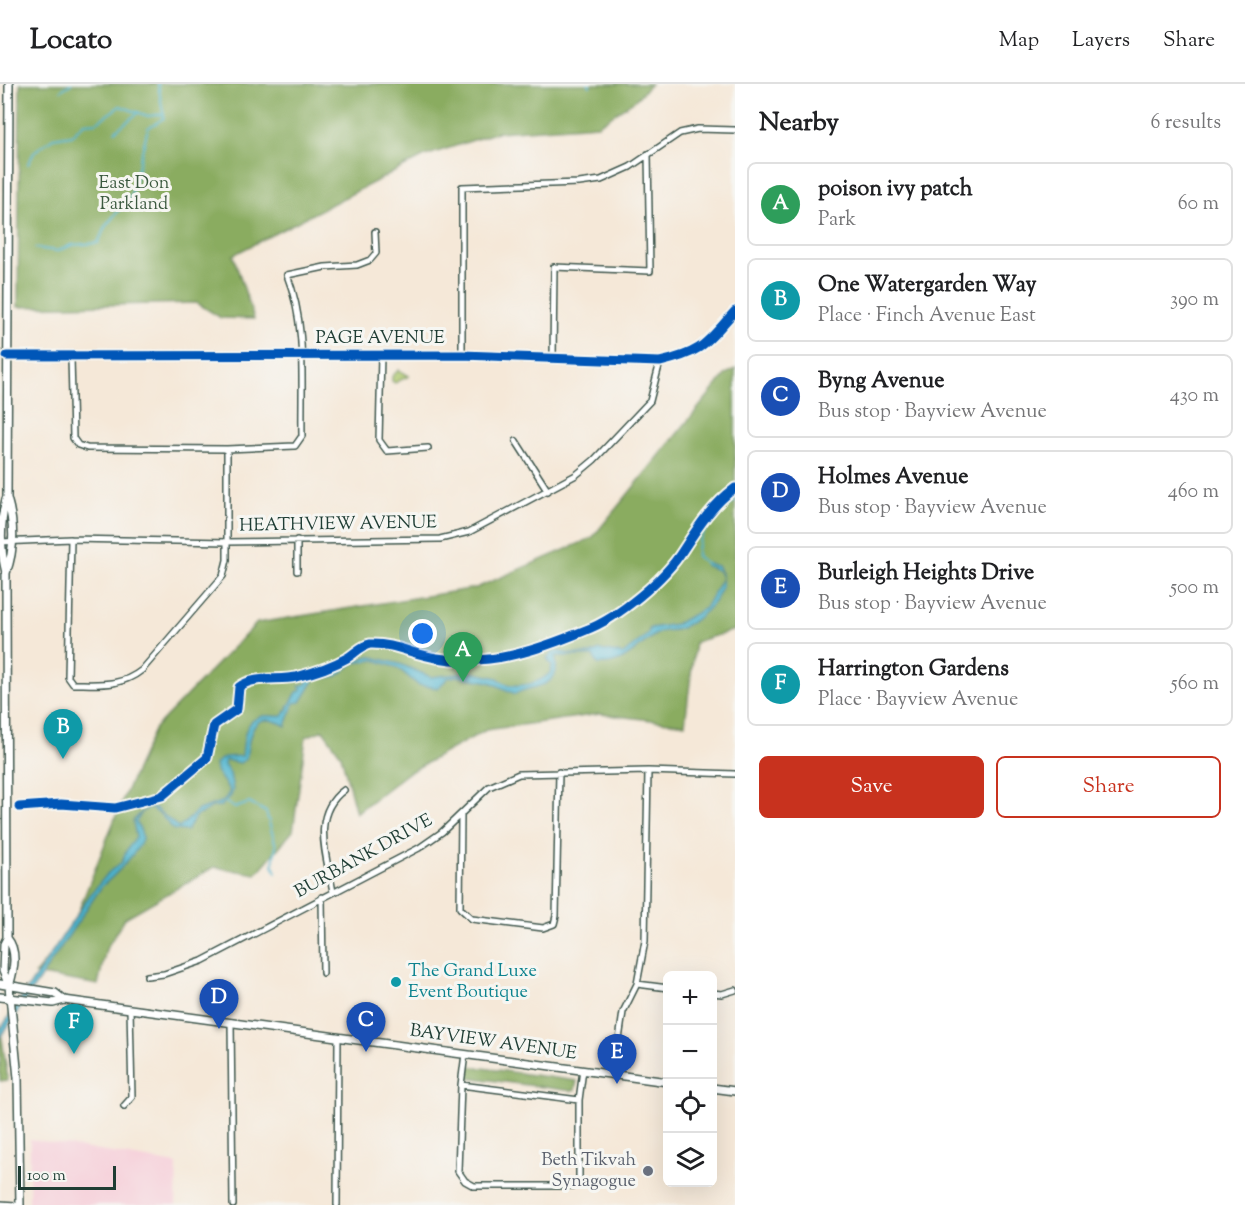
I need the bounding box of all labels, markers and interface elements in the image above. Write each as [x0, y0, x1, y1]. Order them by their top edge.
text: Locato [30, 21, 112, 61]
text: Map [999, 26, 1039, 56]
text: Layers [1072, 26, 1130, 56]
text: Share [1163, 26, 1215, 56]
text: Nearby [759, 105, 839, 142]
text: 6 results [1151, 109, 1221, 138]
park label: East Don Parkland [99, 171, 170, 218]
text: poison ivy patch [818, 174, 973, 206]
text: A [772, 190, 789, 219]
text: 60 m [1178, 190, 1219, 219]
text: Park [818, 206, 856, 235]
text: One Watergarden Way [818, 270, 1036, 302]
text: B [774, 286, 787, 315]
text: 390 m [1170, 286, 1219, 315]
text: Place · Finch Avenue East [818, 302, 1036, 331]
street label: PAGE AVENUE [315, 326, 445, 352]
text: Byng Avenue [818, 366, 945, 398]
text: C [772, 382, 789, 411]
text: 430 m [1170, 382, 1219, 411]
text: Bus stop · Bayview Avenue [818, 398, 1047, 427]
text: Holmes Avenue [818, 462, 969, 494]
text: D [773, 478, 788, 507]
text: 460 m [1168, 478, 1219, 507]
text: Bus stop · Bayview Avenue [818, 494, 1047, 523]
street label: HEATHVIEW AVENUE [239, 510, 437, 540]
text: Burleigh Heights Drive [818, 558, 1034, 590]
text: E [774, 574, 787, 603]
text: 500 m [1170, 574, 1219, 603]
text: Bus stop · Bayview Avenue [818, 590, 1047, 619]
your location [408, 619, 437, 648]
pin: A [444, 632, 482, 682]
text: Harrington Gardens [818, 654, 1009, 686]
text: F [775, 670, 786, 699]
text: 560 m [1171, 670, 1219, 699]
text: Place · Bayview Avenue [818, 686, 1018, 715]
pin: B [44, 710, 82, 759]
button: Save [759, 756, 984, 818]
button: Share [996, 756, 1221, 818]
street label: BURBANK DRIVE [290, 808, 438, 906]
place label: The Grand Luxe Event Boutique [408, 959, 537, 1006]
map controls [663, 971, 717, 1187]
button: + [663, 971, 717, 1025]
marker: The Grand Luxe Event Boutique [389, 975, 403, 989]
pin: D [200, 980, 238, 1029]
pin: C [346, 1002, 386, 1052]
pin: F [54, 1004, 94, 1054]
street label: BAYVIEW AVENUE [408, 1018, 578, 1068]
button: − [663, 1025, 717, 1079]
pin: E [598, 1034, 636, 1084]
button: locate [663, 1079, 717, 1133]
button: layers [663, 1133, 717, 1187]
place label: Beth Tikvah Synagogue [541, 1148, 636, 1195]
scale bar [18, 1163, 116, 1190]
marker: Beth Tikvah Synagogue [641, 1164, 655, 1178]
text: 100 m [27, 1165, 66, 1188]

